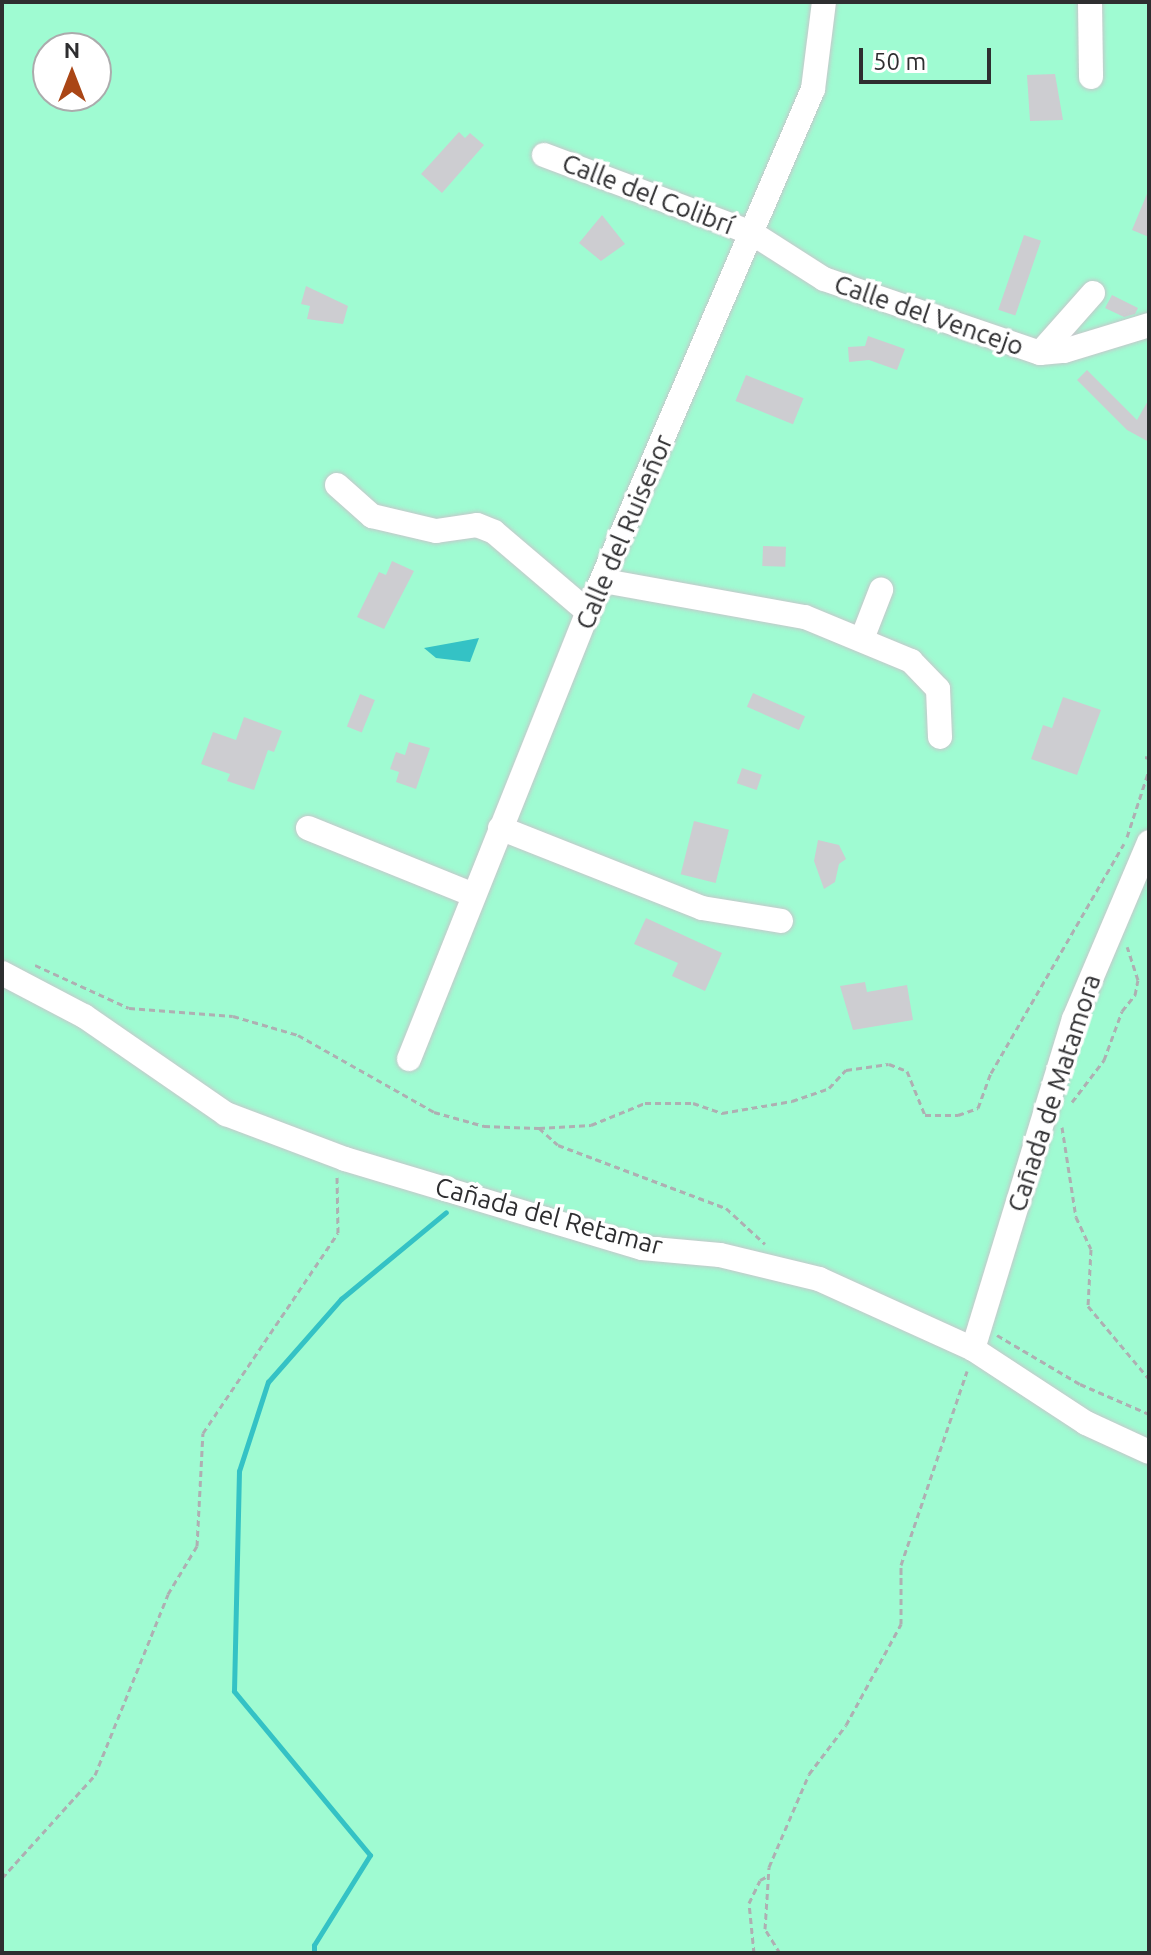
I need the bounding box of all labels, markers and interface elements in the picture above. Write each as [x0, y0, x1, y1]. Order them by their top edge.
north arrow [32, 32, 112, 112]
scale bar [863, 32, 995, 82]
text: N [64, 37, 80, 62]
text: 50 m [873, 48, 926, 75]
street label: Calle del Colibrí [558, 147, 738, 241]
street label: Calle del Vencejo [830, 268, 1028, 362]
street label: Calle del Ruiseñor [569, 430, 679, 634]
street label: Cañada de Matamora [1001, 970, 1107, 1216]
street label: Cañada del Retamar [432, 1171, 666, 1261]

